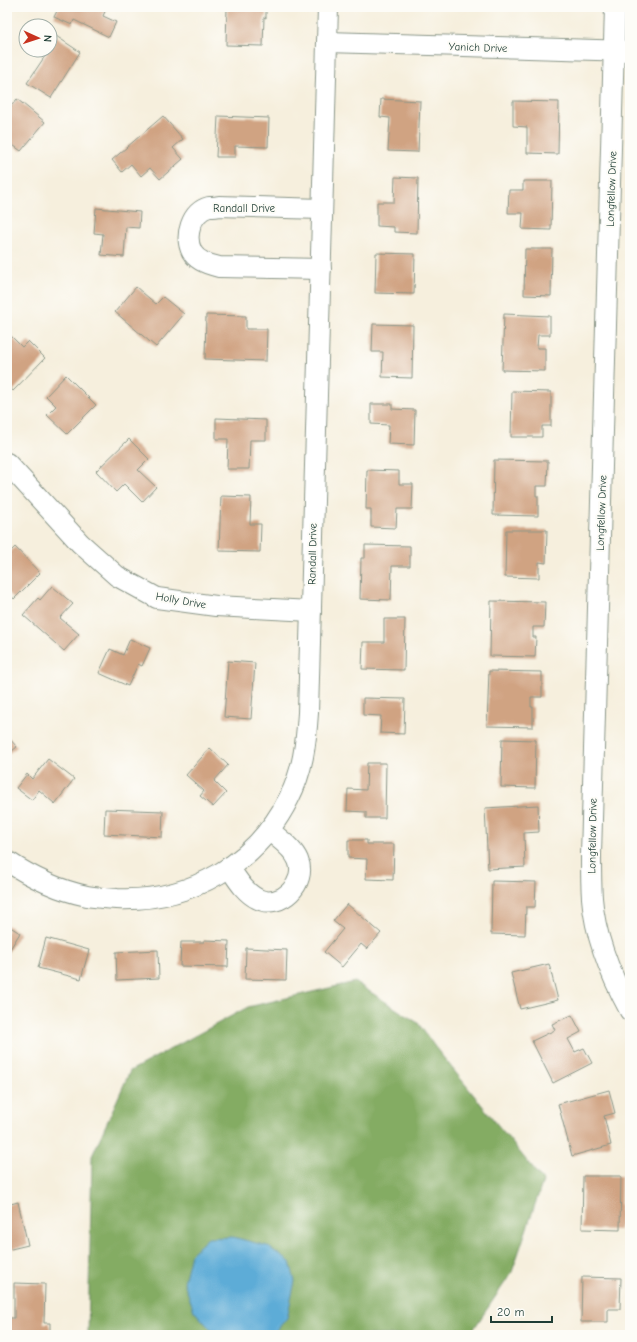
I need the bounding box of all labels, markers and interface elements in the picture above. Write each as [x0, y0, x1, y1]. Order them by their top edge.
north arrow [18, 18, 58, 58]
text: N [41, 35, 54, 42]
street label: Yanich Drive [448, 40, 508, 55]
street label: Longfellow Drive [604, 150, 619, 227]
street label: Randall Drive [213, 202, 275, 215]
street label: Longfellow Drive [594, 474, 609, 551]
street label: Randall Drive [305, 522, 320, 585]
street label: Holly Drive [155, 590, 208, 611]
street label: Longfellow Drive [585, 797, 600, 874]
scale bar [491, 1298, 552, 1324]
text: 20 m [497, 1305, 525, 1319]

